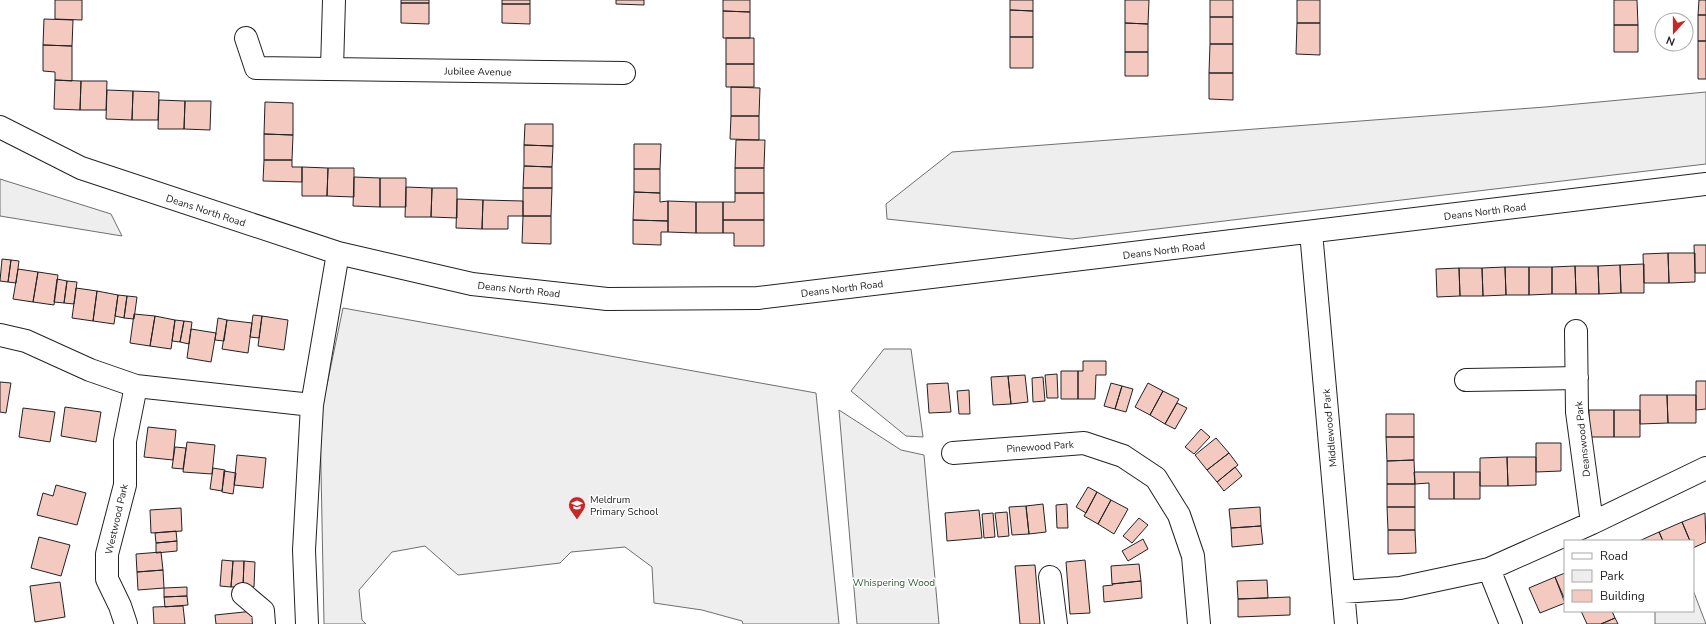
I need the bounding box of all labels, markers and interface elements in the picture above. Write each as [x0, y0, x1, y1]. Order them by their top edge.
north arrow [1654, 12, 1694, 52]
text: N [1664, 32, 1677, 49]
street label: Jubilee Avenue [443, 64, 512, 80]
street label: Deans North Road [164, 191, 247, 230]
street label: Deans North Road [1443, 200, 1527, 224]
street label: Deans North Road [1122, 239, 1206, 263]
street label: Deans North Road [800, 277, 884, 301]
street label: Deans North Road [477, 279, 561, 301]
street label: Middlewood Park [1320, 387, 1340, 468]
street label: Deanswood Park [1572, 399, 1594, 478]
street label: Pinewood Park [1006, 438, 1075, 456]
street label: Westwood Park [102, 482, 132, 556]
place label: Meldrum Primary School [590, 493, 658, 519]
school or university icon: Meldrum Primary School [567, 495, 587, 520]
legend [1564, 540, 1694, 612]
text: Road [1600, 548, 1628, 564]
text: Park [1600, 568, 1625, 584]
park label: Whispering Wood [853, 576, 935, 590]
text: Building [1600, 588, 1645, 604]

